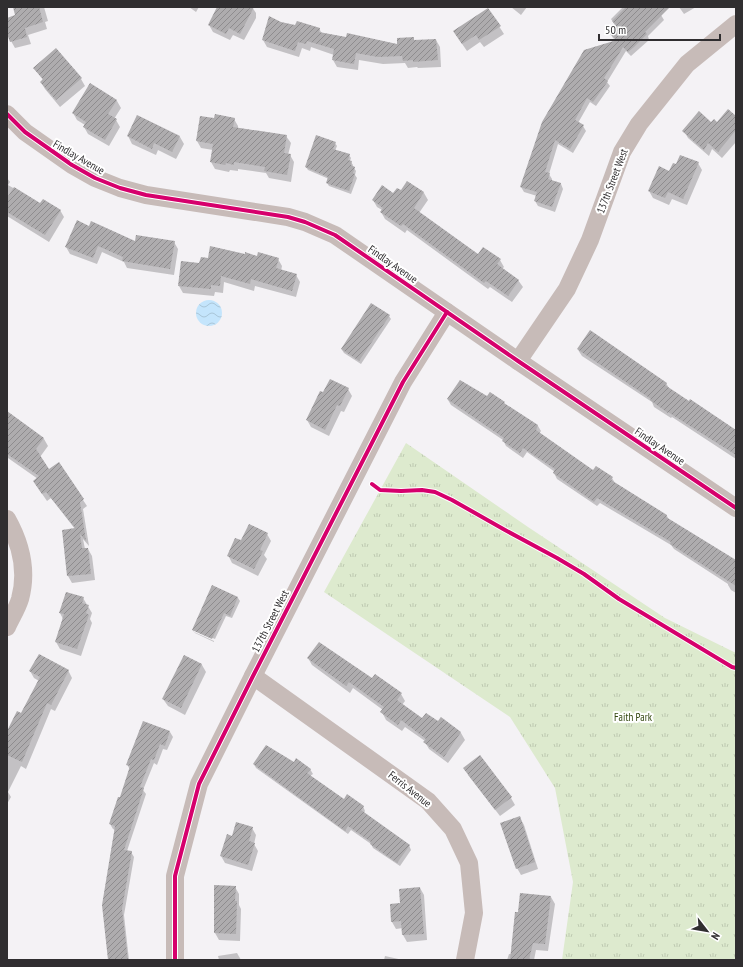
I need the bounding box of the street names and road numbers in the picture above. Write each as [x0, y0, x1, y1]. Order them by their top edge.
street label: Findlay Avenue [51, 137, 108, 178]
street label: 137th Street West [593, 147, 631, 215]
street label: Findlay Avenue [366, 242, 421, 286]
street label: Findlay Avenue [632, 424, 688, 468]
street label: 137th Street West [248, 587, 292, 655]
street label: Ferris Avenue [386, 768, 435, 811]

